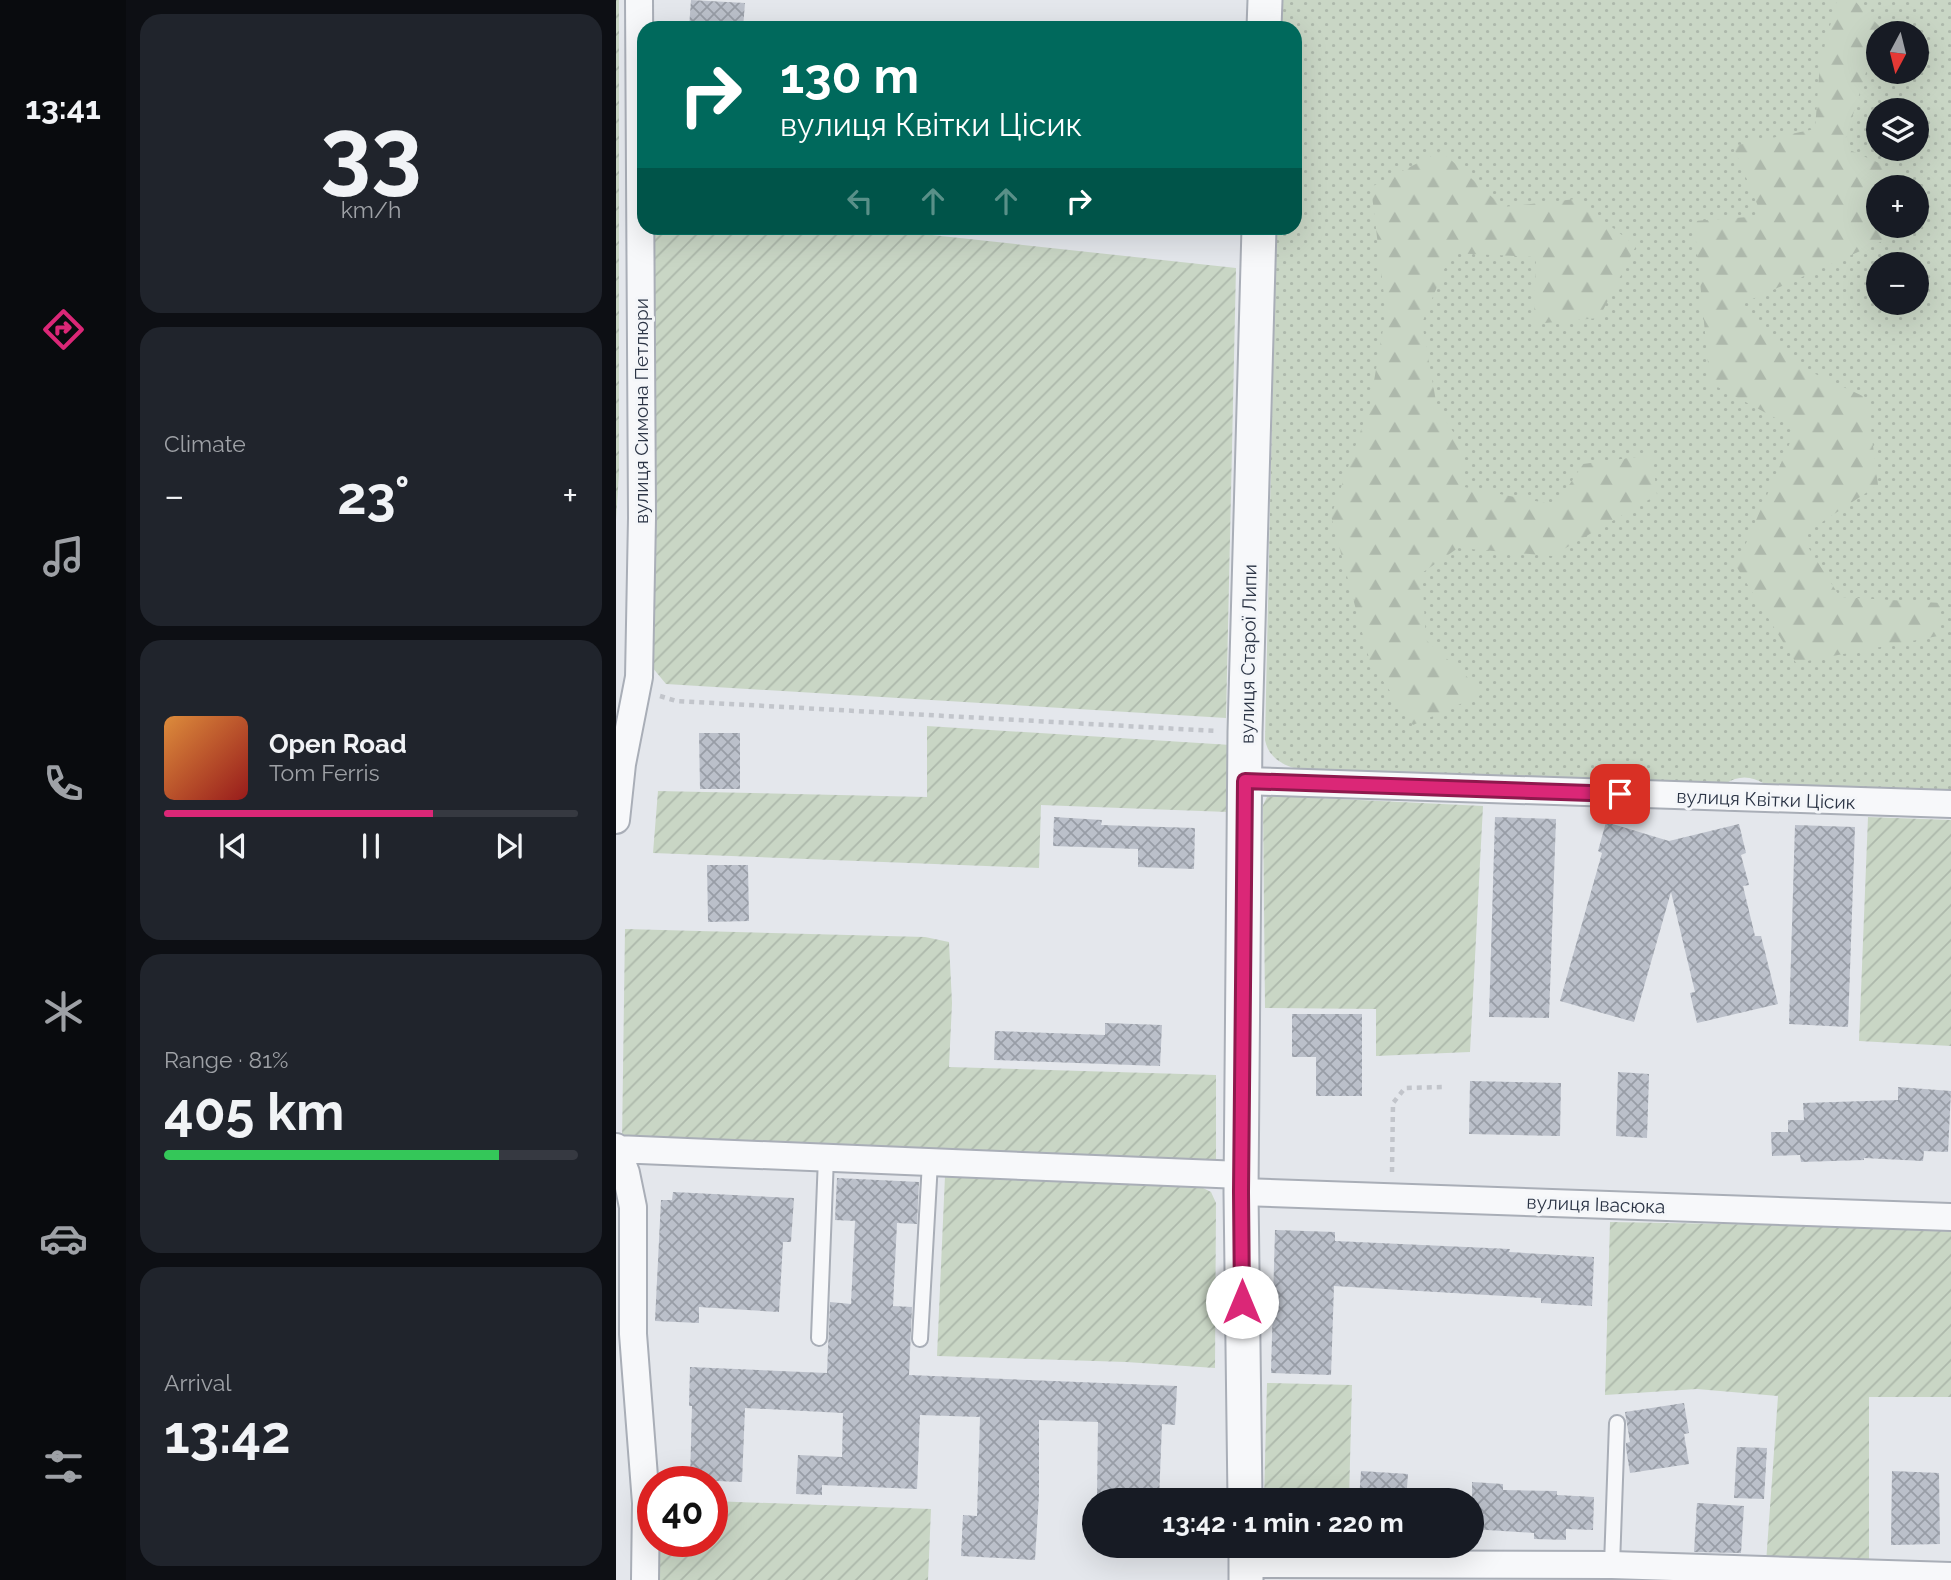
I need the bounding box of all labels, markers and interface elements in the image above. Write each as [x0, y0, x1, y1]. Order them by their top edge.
north arrow [1866, 21, 1928, 84]
map controls [1866, 21, 1929, 315]
text: 130 m [780, 47, 919, 104]
icon: right [665, 49, 756, 140]
text: 13:41 [25, 89, 101, 126]
text: 33 [320, 97, 422, 204]
button: layers [1866, 98, 1929, 161]
text: вулиця Квітки Цісик [780, 106, 1082, 143]
button: + [1866, 175, 1929, 238]
icon: left [841, 182, 879, 220]
icon: ahead [914, 182, 952, 220]
icon: ahead [987, 182, 1025, 220]
icon: right [1060, 182, 1098, 220]
text: km/h [341, 196, 401, 223]
button: − [1866, 252, 1929, 315]
street label: вулиця Симона Петлюри [630, 298, 652, 524]
icon: directions [39, 305, 88, 354]
text: Climate [164, 430, 246, 457]
text: 23° [337, 465, 410, 526]
text: − [164, 473, 184, 518]
text: + [562, 473, 578, 518]
icon: music [39, 532, 88, 581]
street label: вулиця Старої Липи [1235, 564, 1261, 744]
text: Open Road [269, 729, 407, 759]
icon: phone [39, 759, 88, 808]
text: Tom Ferris [269, 759, 380, 786]
pin [1590, 764, 1650, 824]
icon: arrive [1601, 775, 1639, 813]
street label: вулиця Квітки Цісик [1676, 785, 1856, 813]
icon: previous [214, 827, 252, 865]
icon: pause [352, 827, 390, 865]
icon: next [490, 827, 528, 865]
icon: climate [39, 987, 88, 1036]
text: Range · 81% [164, 1046, 288, 1073]
text: 405 km [164, 1081, 344, 1142]
street label: вулиця Івасюка [1526, 1191, 1666, 1217]
icon: car [39, 1214, 88, 1263]
position arrow [1205, 1265, 1279, 1339]
text: Arrival [164, 1369, 231, 1396]
text: 13:42 [164, 1404, 291, 1465]
icon: filters [39, 1442, 88, 1491]
speed limit sign: 40 [637, 1466, 728, 1557]
text: 13:42 · 1 min · 220 m [1162, 1508, 1404, 1538]

